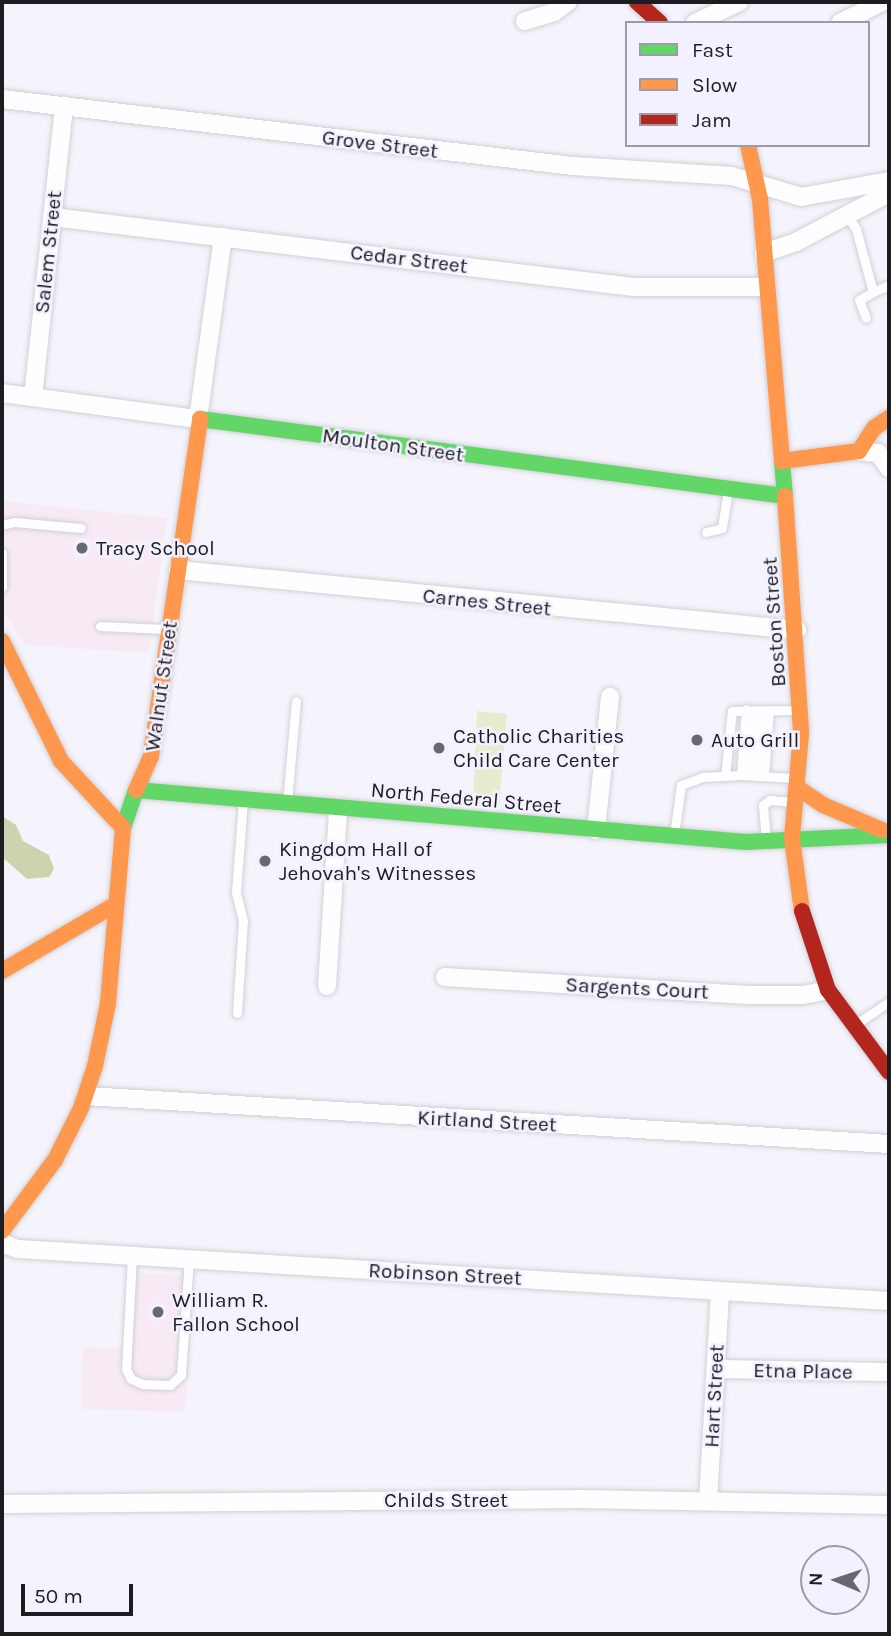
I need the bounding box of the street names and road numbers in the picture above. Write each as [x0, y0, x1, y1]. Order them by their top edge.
street label: Grove Street [321, 124, 439, 164]
street label: Salem Street [29, 189, 67, 315]
street label: Cedar Street [349, 239, 469, 279]
street label: Moulton Street [321, 423, 465, 467]
street label: Boston Street [757, 556, 791, 688]
street label: Carnes Street [421, 583, 553, 621]
street label: Walnut Street [139, 619, 183, 753]
street label: North Federal Street [370, 777, 562, 819]
street label: Sargents Court [565, 972, 709, 1004]
street label: Kirtland Street [417, 1105, 557, 1137]
street label: Robinson Street [368, 1257, 522, 1291]
street label: Hart Street [699, 1344, 729, 1448]
street label: Etna Place [753, 1358, 853, 1384]
street label: Childs Street [384, 1487, 508, 1513]

